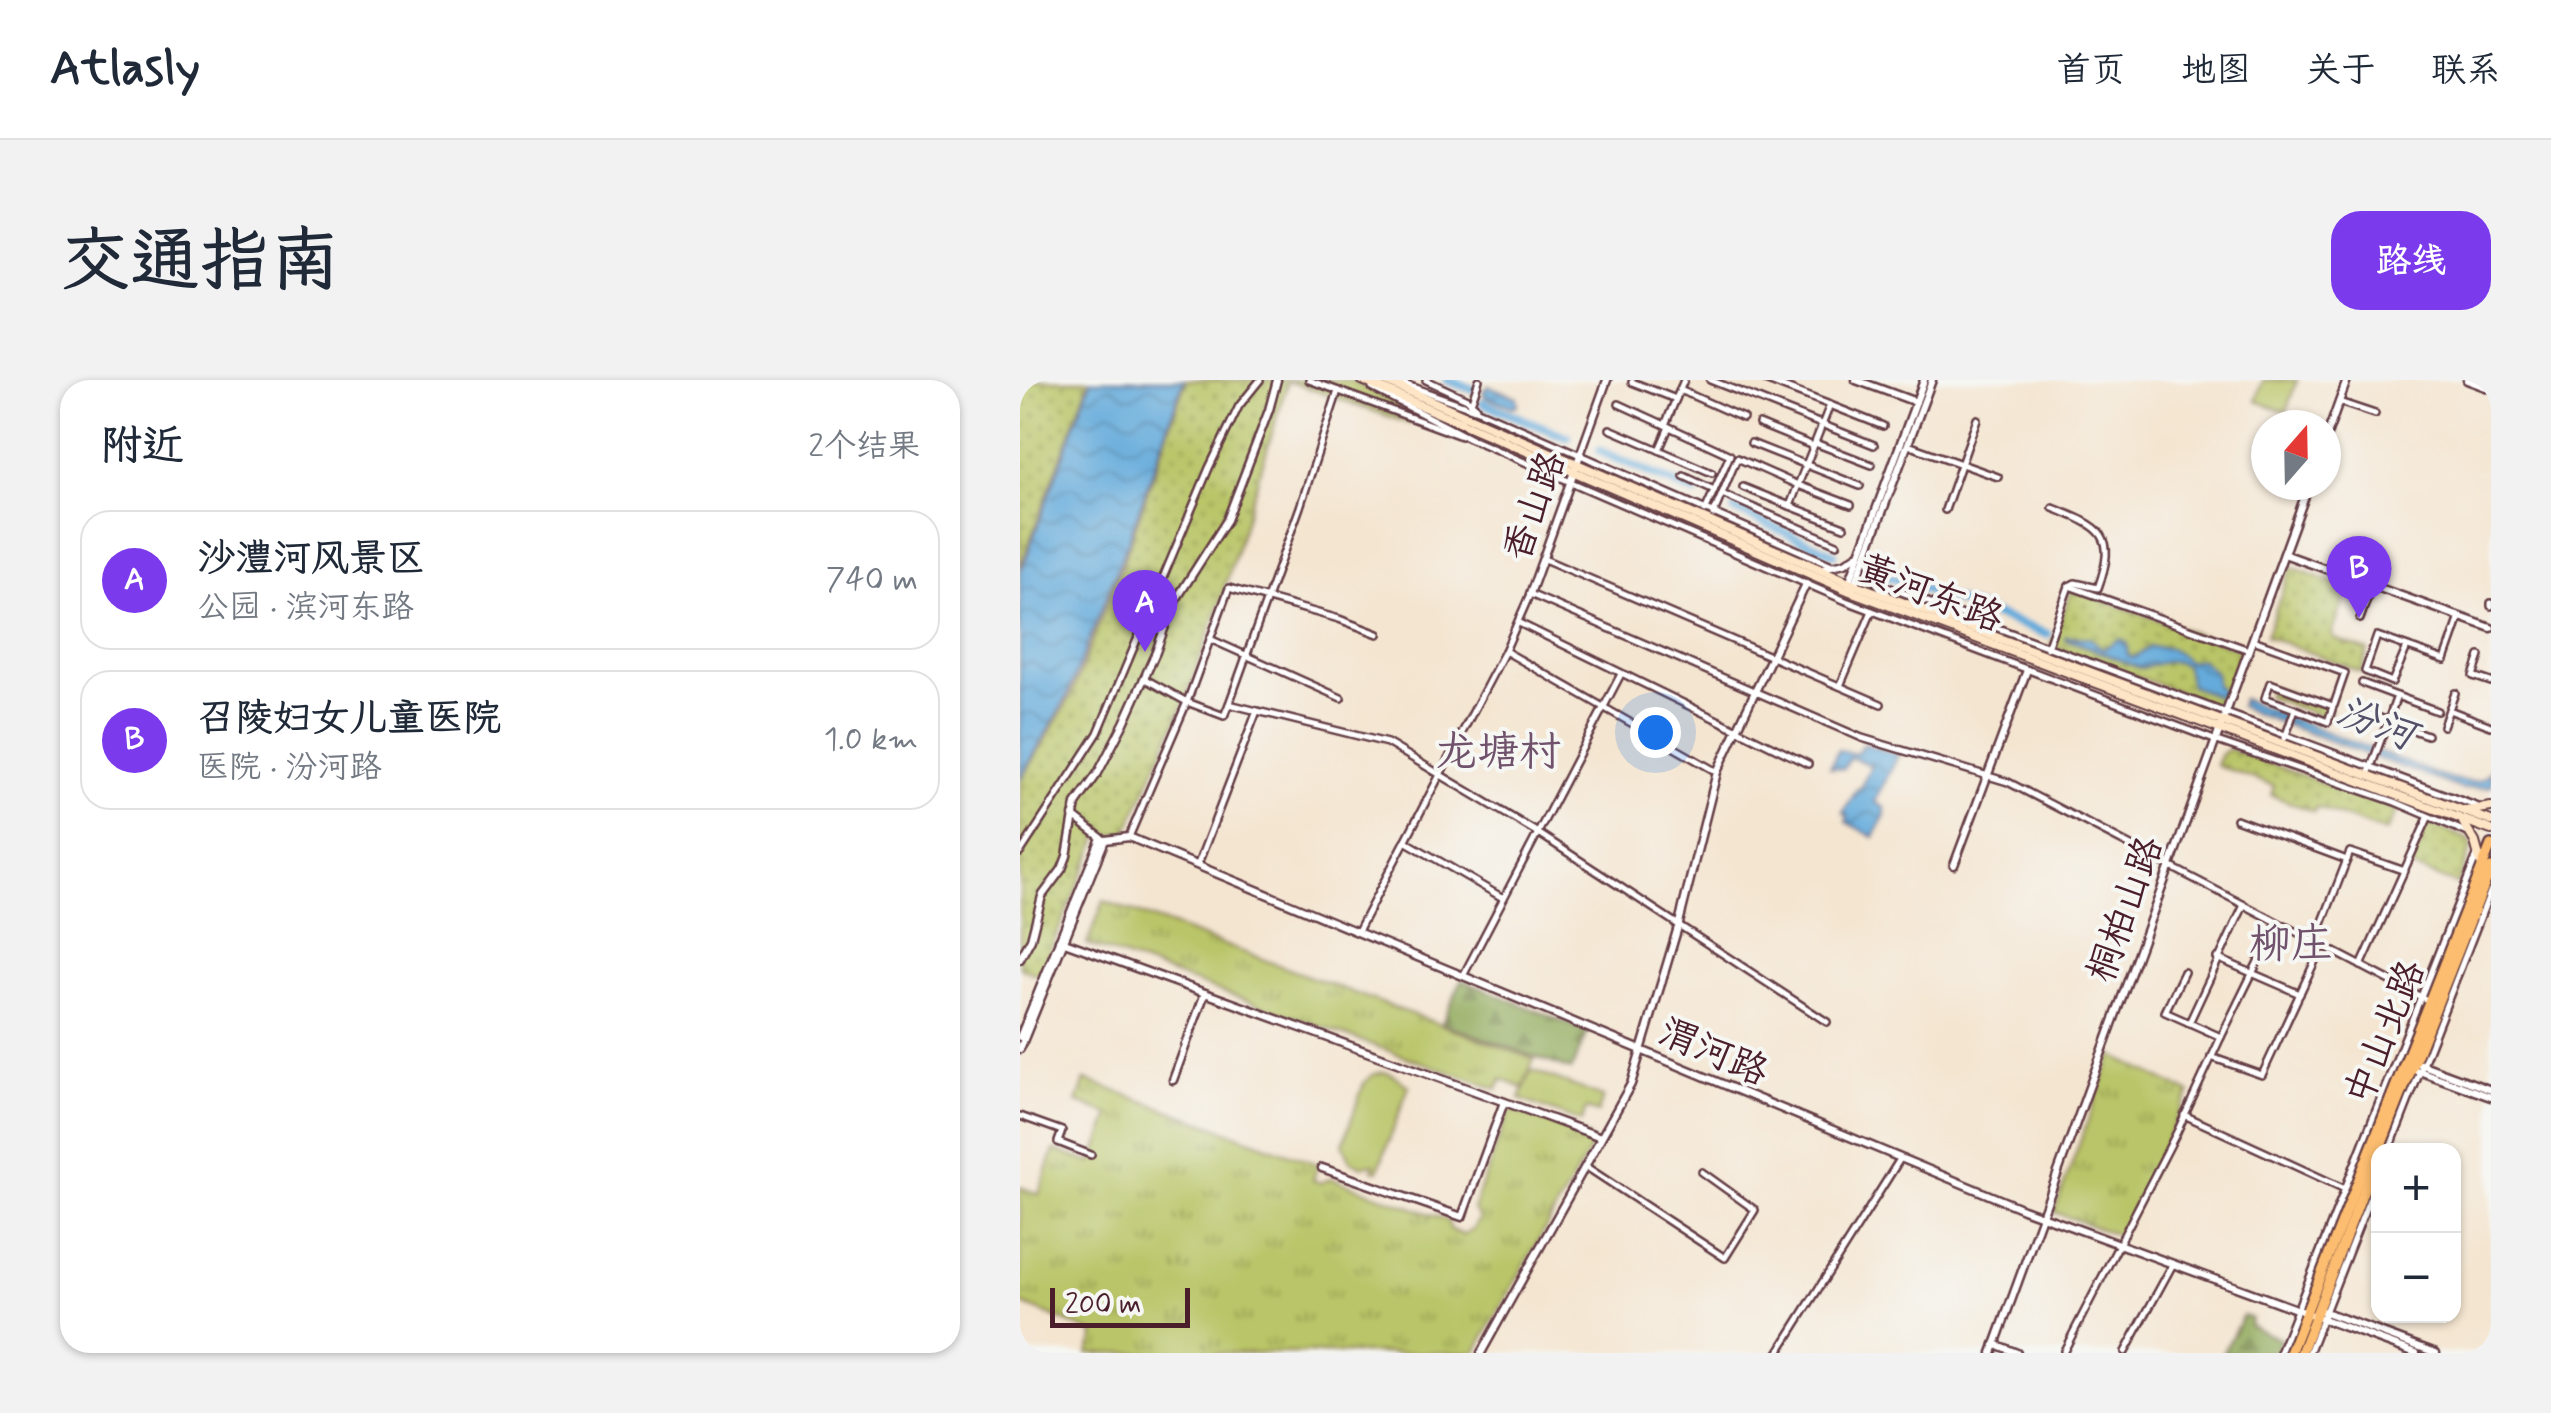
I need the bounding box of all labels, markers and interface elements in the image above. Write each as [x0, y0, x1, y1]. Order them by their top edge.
text: Atlasly [50, 38, 200, 101]
text: 首页 [2056, 48, 2126, 94]
text: 地图 [2181, 48, 2251, 94]
text: 关于 [2306, 48, 2376, 94]
text: 联系 [2431, 48, 2501, 94]
button: 路线 [2331, 211, 2491, 310]
text: 交通指南 [60, 218, 340, 310]
north arrow [2251, 410, 2341, 500]
text: 附近 [100, 420, 184, 475]
text: 2个结果 [808, 426, 920, 468]
street label: 香山路 [1493, 445, 1578, 569]
text: 沙澧河风景区 [197, 535, 425, 584]
pin: B [2326, 536, 2392, 618]
street label: 黄河东路 [1850, 544, 2010, 644]
text: A [124, 559, 145, 601]
text: 740 m [826, 559, 918, 601]
pin: A [1112, 570, 1178, 652]
text: 公园 · 滨河东路 [197, 587, 414, 629]
water label: 汾河 [2329, 686, 2428, 766]
text: 召陵妇女儿童医院 [197, 695, 501, 744]
your location [1630, 707, 1681, 758]
text: B [124, 719, 145, 761]
text: 1.0 km [824, 719, 918, 761]
district label: 龙塘村 [1435, 726, 1561, 781]
text: 医院 · 汾河路 [197, 747, 382, 789]
street label: 桐柏山路 [2077, 830, 2175, 990]
district label: 柳庄 [2249, 918, 2333, 973]
street label: 中山北路 [2335, 953, 2438, 1113]
street label: 渭河路 [1651, 1008, 1775, 1098]
map controls [2371, 1143, 2461, 1323]
button: + [2371, 1143, 2461, 1233]
button: − [2371, 1233, 2461, 1323]
scale bar [1050, 1283, 1190, 1328]
text: 200 m [1065, 1287, 1141, 1324]

